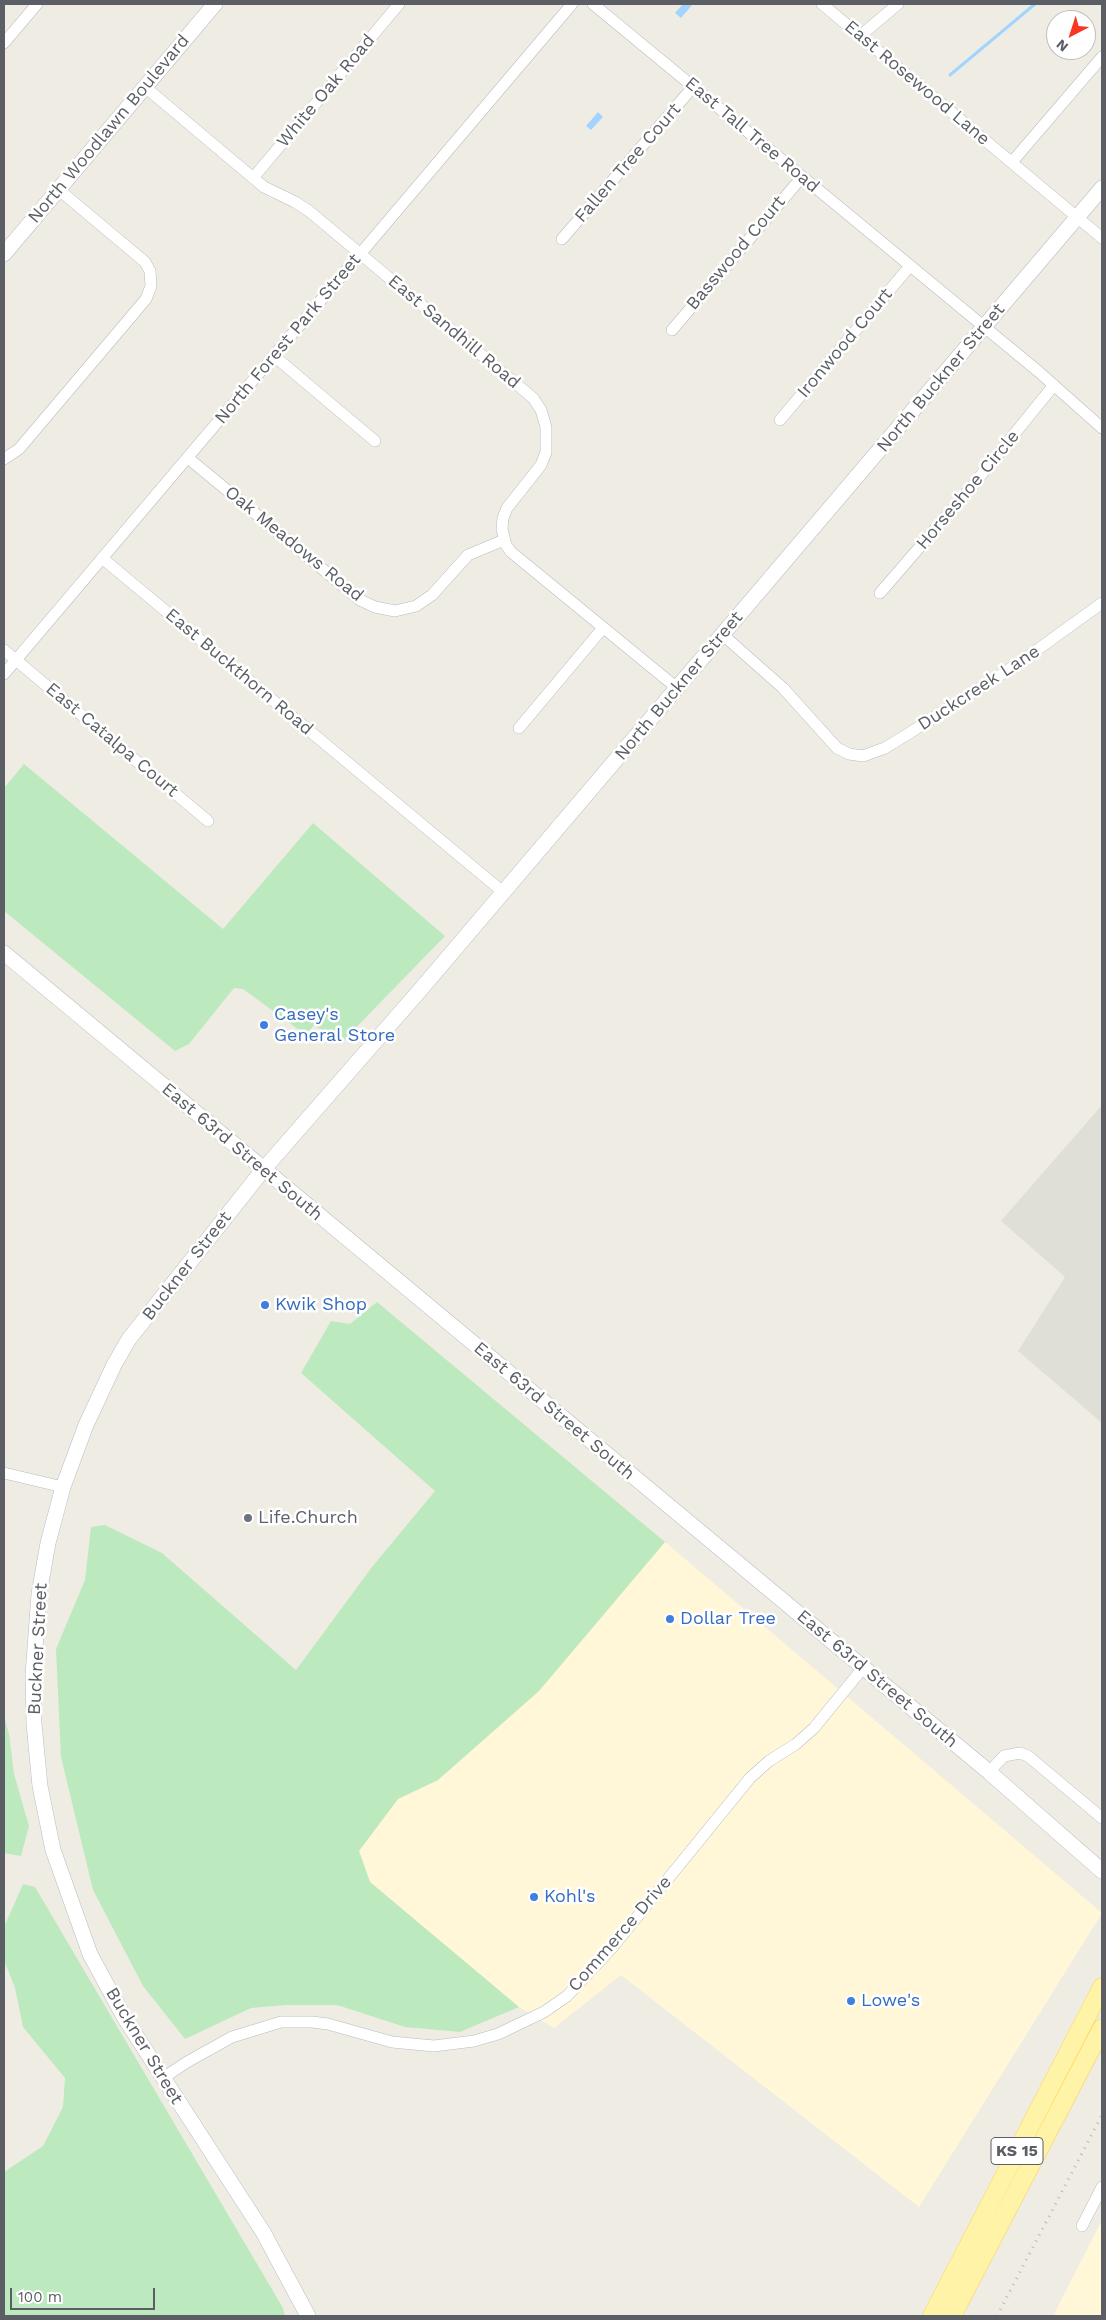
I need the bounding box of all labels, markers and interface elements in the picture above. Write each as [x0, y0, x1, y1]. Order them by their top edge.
north arrow [1046, 10, 1096, 60]
street label: East Rosewood Lane [840, 16, 994, 150]
street label: North Woodlawn Boulevard [24, 30, 194, 228]
street label: White Oak Road [272, 30, 380, 152]
text: N [1053, 36, 1071, 55]
street label: East Tall Tree Road [680, 72, 824, 198]
street label: Fallen Tree Court [570, 99, 686, 227]
street label: Basswood Court [682, 191, 790, 315]
street label: North Forest Park Street [210, 249, 366, 429]
street label: East Sandhill Road [384, 270, 524, 394]
street label: Ironwood Court [793, 284, 897, 402]
street label: North Buckner Street [872, 299, 1010, 457]
street label: Horseshoe Circle [912, 426, 1024, 554]
street label: Oak Meadows Road [220, 481, 368, 607]
street label: East Buckthorn Road [161, 604, 317, 740]
street label: North Buckner Street [610, 607, 748, 765]
street label: Duckcreek Lane [914, 641, 1044, 735]
street label: East Catalpa Court [41, 678, 183, 802]
place label: Casey's General Store [274, 1004, 395, 1046]
marker: Casey's General Store [258, 1019, 270, 1031]
street label: East 63rd Street South [157, 1078, 327, 1226]
street label: Buckner Street [138, 1207, 236, 1325]
place label: Kwik Shop [275, 1294, 367, 1316]
marker: Kwik Shop [259, 1299, 271, 1311]
street label: East 63rd Street South [469, 1337, 639, 1485]
place label: Life.Church [258, 1507, 358, 1529]
marker: Life.Church [242, 1512, 254, 1524]
street label: Buckner Street [24, 1582, 52, 1716]
street label: East 63rd Street South [792, 1605, 962, 1753]
place label: Dollar Tree [680, 1608, 776, 1630]
marker: Dollar Tree [664, 1613, 676, 1625]
street label: Commerce Drive [564, 1872, 676, 1996]
place label: Kohl's [544, 1886, 596, 1908]
marker: Kohl's [528, 1891, 540, 1903]
street label: Buckner Street [101, 1984, 187, 2108]
place label: Lowe's [861, 1990, 920, 2012]
marker: Lowe's [845, 1995, 857, 2007]
road number: KS 15 [991, 2138, 1043, 2164]
scale bar [12, 2278, 158, 2310]
text: 100 m [18, 2288, 62, 2306]

